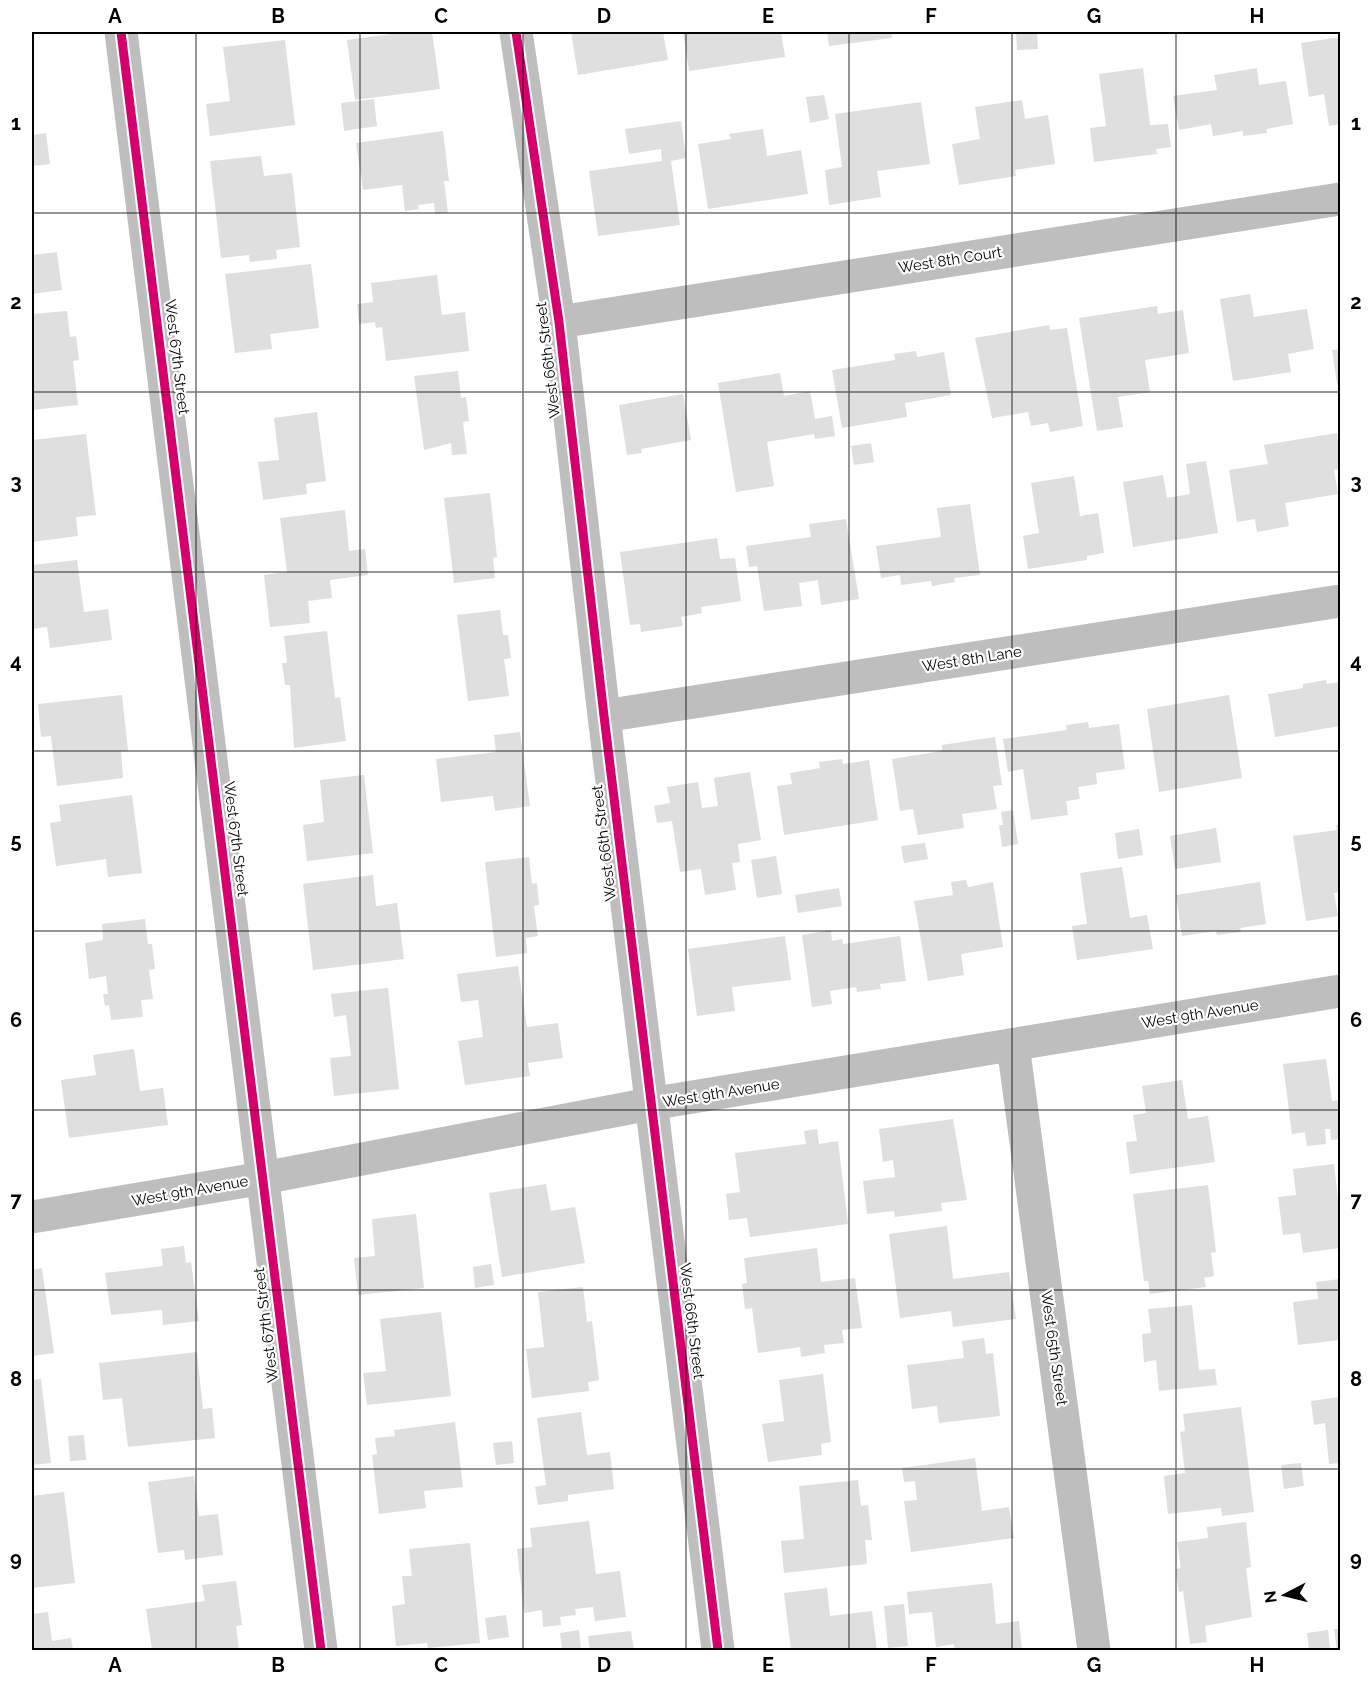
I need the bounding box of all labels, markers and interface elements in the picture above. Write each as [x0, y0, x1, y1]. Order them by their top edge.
text: A [108, 4, 122, 28]
text: B [271, 4, 285, 28]
text: C [434, 4, 448, 28]
text: D [597, 4, 611, 28]
text: E [762, 4, 774, 28]
text: F [925, 4, 937, 28]
text: G [1087, 4, 1101, 28]
text: H [1250, 4, 1264, 28]
text: 1 [11, 111, 21, 135]
text: 1 [1351, 111, 1361, 135]
street label: West 8th Court [897, 243, 1003, 277]
text: 2 [10, 290, 22, 314]
text: 2 [1350, 290, 1362, 314]
street label: West 67th Street [161, 298, 193, 416]
street label: West 66th Street [532, 301, 564, 419]
text: 3 [10, 470, 22, 494]
text: 3 [1350, 470, 1362, 494]
street label: West 8th Lane [921, 642, 1023, 676]
text: 4 [10, 649, 22, 673]
text: 4 [1350, 649, 1362, 673]
street label: West 67th Street [220, 780, 252, 898]
street label: West 66th Street [588, 784, 620, 902]
text: 5 [10, 829, 22, 853]
text: 5 [1350, 829, 1362, 853]
street label: West 9th Avenue [1140, 996, 1260, 1032]
text: 6 [10, 1008, 22, 1032]
text: 6 [1350, 1008, 1362, 1032]
street label: West 9th Avenue [661, 1075, 781, 1111]
street label: West 9th Avenue [130, 1172, 250, 1210]
text: 7 [10, 1188, 22, 1212]
text: 7 [1350, 1188, 1362, 1212]
street label: West 66th Street [676, 1262, 708, 1380]
street label: West 67th Street [250, 1266, 282, 1384]
street label: West 65th Street [1037, 1289, 1071, 1407]
text: 8 [10, 1367, 22, 1391]
text: 8 [1350, 1367, 1362, 1391]
text: 9 [10, 1547, 22, 1571]
text: 9 [1350, 1547, 1362, 1571]
north arrow [1255, 1565, 1315, 1625]
text: N [1260, 1590, 1281, 1604]
text: A [108, 1653, 122, 1677]
text: B [271, 1653, 285, 1677]
text: C [434, 1653, 448, 1677]
text: D [597, 1653, 611, 1677]
text: E [762, 1653, 774, 1677]
text: F [925, 1653, 937, 1677]
text: G [1087, 1653, 1101, 1677]
text: H [1250, 1653, 1264, 1677]

